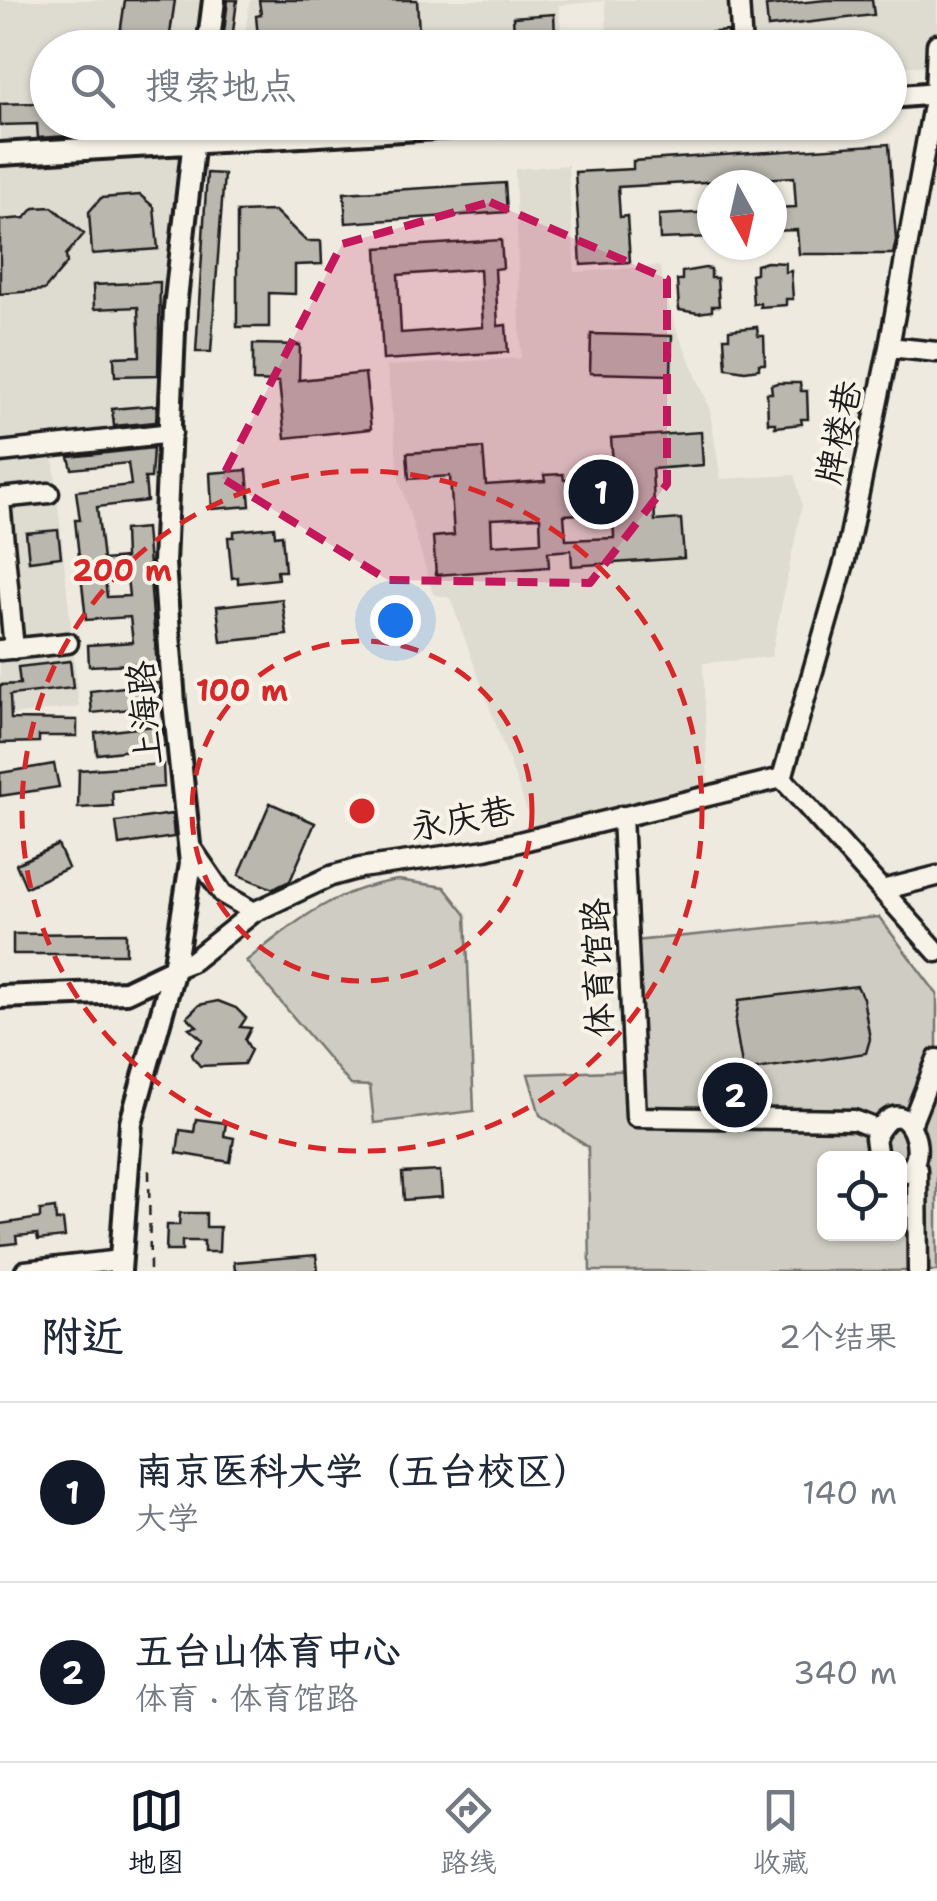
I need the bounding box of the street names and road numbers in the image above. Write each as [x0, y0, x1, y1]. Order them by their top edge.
street label: 牌楼巷 [804, 376, 872, 488]
street label: 上海路 [116, 659, 172, 767]
street label: 永庆巷 [406, 786, 518, 850]
street label: 体育馆路 [571, 897, 623, 1039]

